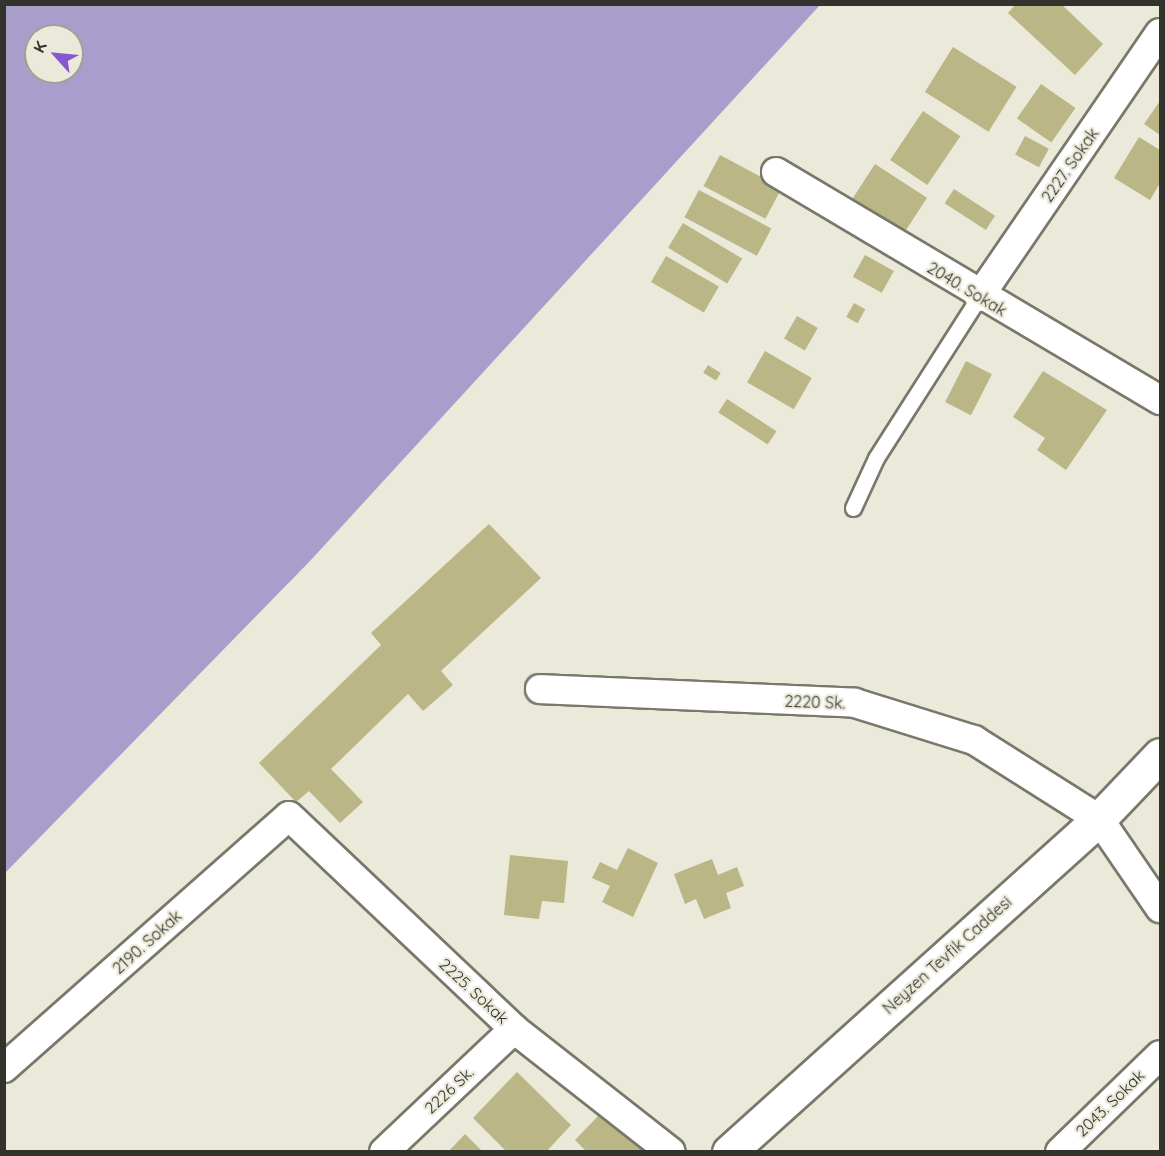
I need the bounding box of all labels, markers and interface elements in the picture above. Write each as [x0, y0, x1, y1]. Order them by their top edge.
north arrow [24, 24, 84, 84]
text: K [28, 38, 51, 56]
street label: 2227. Sokak [1037, 124, 1103, 206]
street label: 2040. Sokak [924, 258, 1010, 320]
street label: 2220 Sk. [784, 691, 846, 713]
street label: Neyzen Tevfik Caddesi [879, 892, 1015, 1018]
street label: 2190. Sokak [109, 906, 185, 978]
street label: 2225. Sokak [435, 954, 513, 1028]
street label: 2226 Sk. [421, 1063, 477, 1117]
street label: 2043. Sokak [1072, 1066, 1148, 1140]

